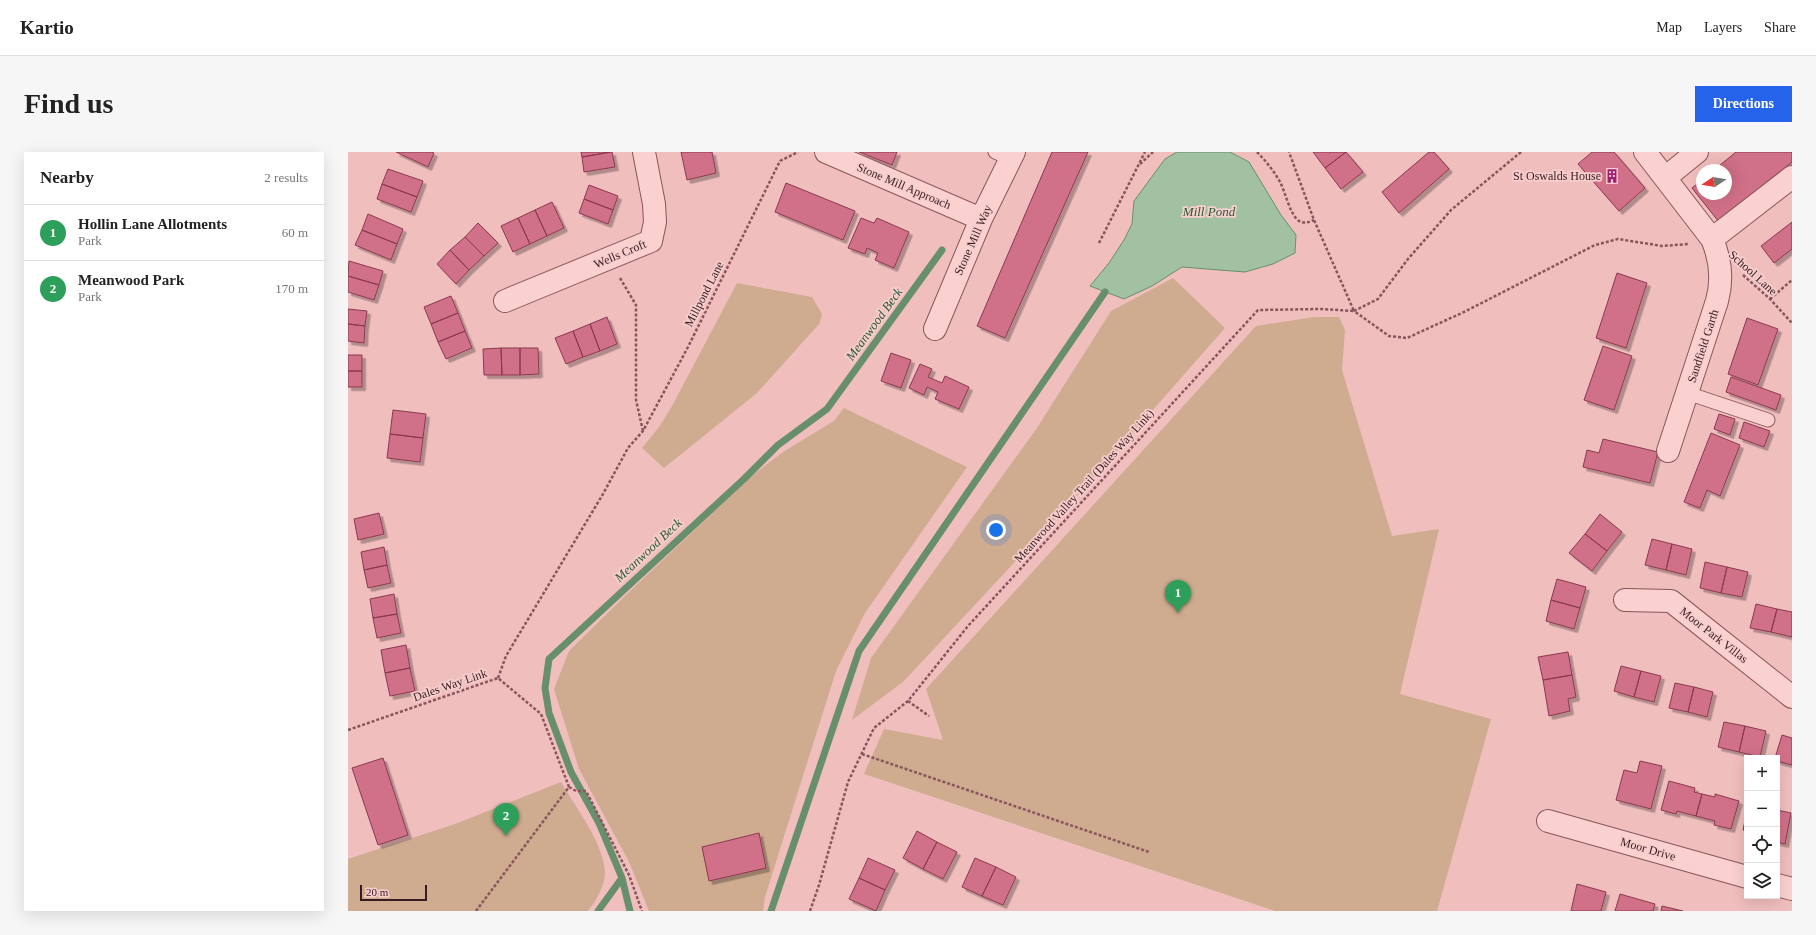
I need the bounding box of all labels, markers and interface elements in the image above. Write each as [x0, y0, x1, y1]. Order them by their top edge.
text: Kartio [20, 17, 74, 38]
text: Map [1656, 20, 1682, 35]
text: Layers [1704, 20, 1742, 35]
text: Share [1764, 20, 1796, 35]
button: Directions [1695, 86, 1792, 122]
text: Find us [24, 88, 114, 119]
street label: Stone Mill Approach [855, 160, 953, 212]
north arrow [1696, 164, 1732, 200]
text: Nearby [40, 168, 94, 187]
building icon: St Oswalds House [1604, 168, 1620, 184]
place label: St Oswalds House [1513, 169, 1601, 183]
text: 2 results [264, 170, 308, 185]
street label: Stone Mill Way [951, 203, 995, 277]
water label: Mill Pond [1182, 204, 1236, 219]
text: Hollin Lane Allotments [78, 216, 227, 232]
text: 1 [50, 225, 56, 240]
text: 60 m [282, 225, 308, 240]
text: Park [78, 233, 102, 248]
street label: Wells Croft [592, 236, 649, 271]
street label: School Lane [1726, 248, 1780, 298]
street label: Millpond Lane [681, 259, 727, 329]
text: Meanwood Park [78, 272, 184, 288]
text: 2 [50, 281, 56, 296]
text: 170 m [275, 281, 308, 296]
water label: Meanwood Beck [842, 285, 906, 364]
text: Park [78, 289, 102, 304]
street label: Sandfield Garth [1685, 308, 1721, 384]
street label: Meanwood Valley Trail (Dales Way Link) [1011, 406, 1157, 566]
water label: Meanwood Beck [611, 515, 685, 586]
your location [986, 520, 1006, 540]
pin: 1 [1165, 580, 1191, 613]
street label: Moor Park Villas [1677, 604, 1751, 666]
street label: Dales Way Link [411, 666, 489, 704]
map controls [1744, 755, 1780, 899]
button: + [1744, 755, 1780, 791]
button: − [1744, 791, 1780, 827]
pin: 2 [493, 803, 519, 836]
button: locate [1744, 827, 1780, 863]
street label: Moor Drive [1619, 834, 1677, 864]
button: layers [1744, 863, 1780, 899]
scale bar [360, 883, 427, 902]
text: 20 m [366, 886, 388, 898]

